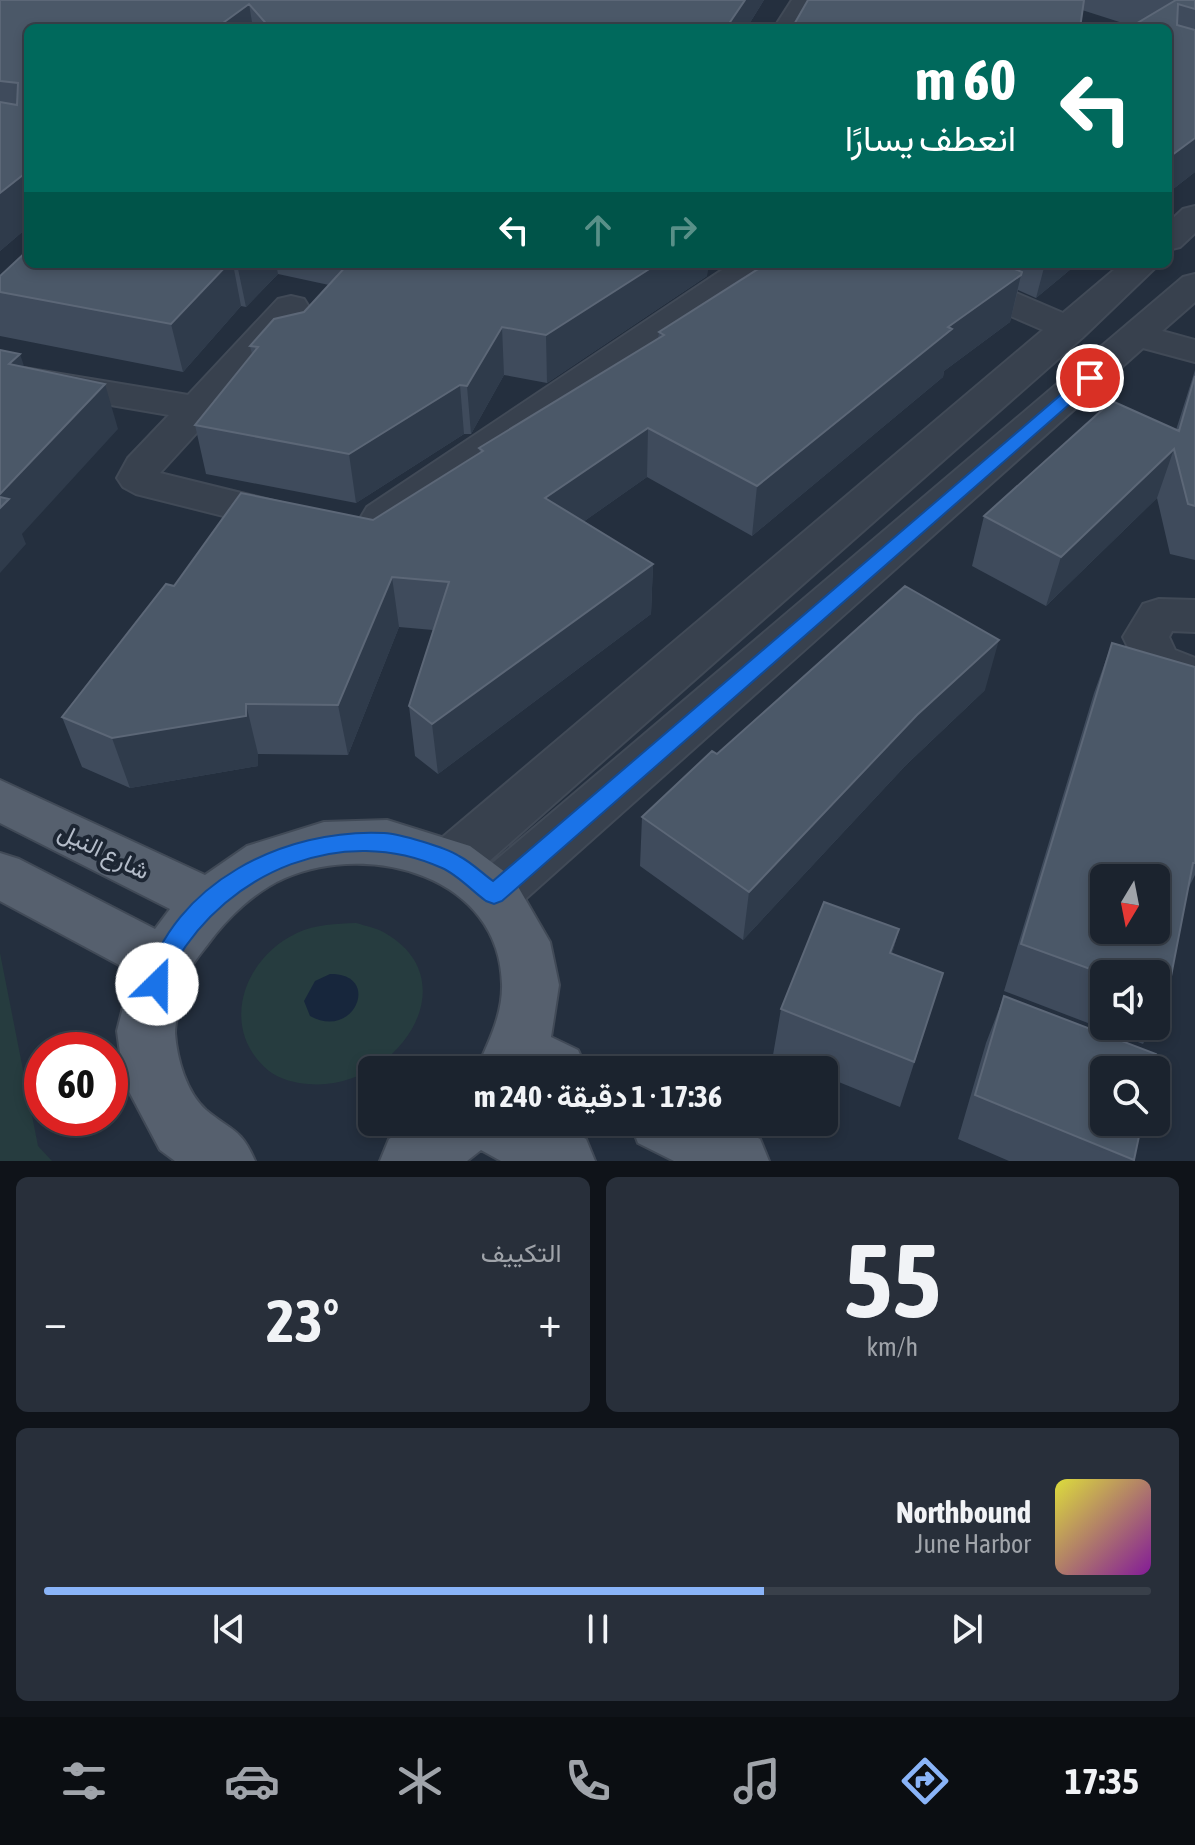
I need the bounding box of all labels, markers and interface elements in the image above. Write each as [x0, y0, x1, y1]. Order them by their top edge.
text: 60 m [915, 48, 1016, 112]
icon: left [1044, 56, 1148, 160]
text: انعطف يسارًا [845, 117, 1016, 159]
icon: left [492, 208, 536, 252]
icon: ahead [576, 208, 620, 252]
icon: right [660, 208, 704, 252]
pin [1056, 344, 1124, 412]
icon: arrive [1068, 356, 1112, 400]
street label: شارع النيل [53, 817, 154, 887]
north arrow [1090, 864, 1170, 944]
map controls [1090, 864, 1170, 1136]
position arrow [115, 942, 199, 1026]
button: sound [1090, 960, 1170, 1040]
speed limit sign: 60 [24, 1032, 128, 1136]
button: search [1090, 1056, 1170, 1136]
text: 17:36 · 1 دقيقة · 240 m [474, 1079, 722, 1113]
text: 55 [843, 1220, 941, 1339]
text: التكييف [481, 1238, 562, 1268]
text: 23° [266, 1286, 339, 1355]
text: − [44, 1296, 67, 1346]
text: + [539, 1296, 562, 1346]
text: km/h [866, 1332, 918, 1362]
text: Northbound [896, 1495, 1031, 1529]
text: June Harbor [915, 1529, 1031, 1559]
icon: previous [207, 1607, 251, 1651]
icon: pause [576, 1607, 620, 1651]
icon: next [945, 1607, 989, 1651]
icon: filters [56, 1753, 112, 1809]
icon: car [224, 1753, 280, 1809]
icon: climate [392, 1753, 448, 1809]
icon: phone [560, 1753, 616, 1809]
icon: music [729, 1753, 785, 1809]
icon: directions [897, 1753, 953, 1809]
text: 17:35 [1065, 1760, 1139, 1802]

